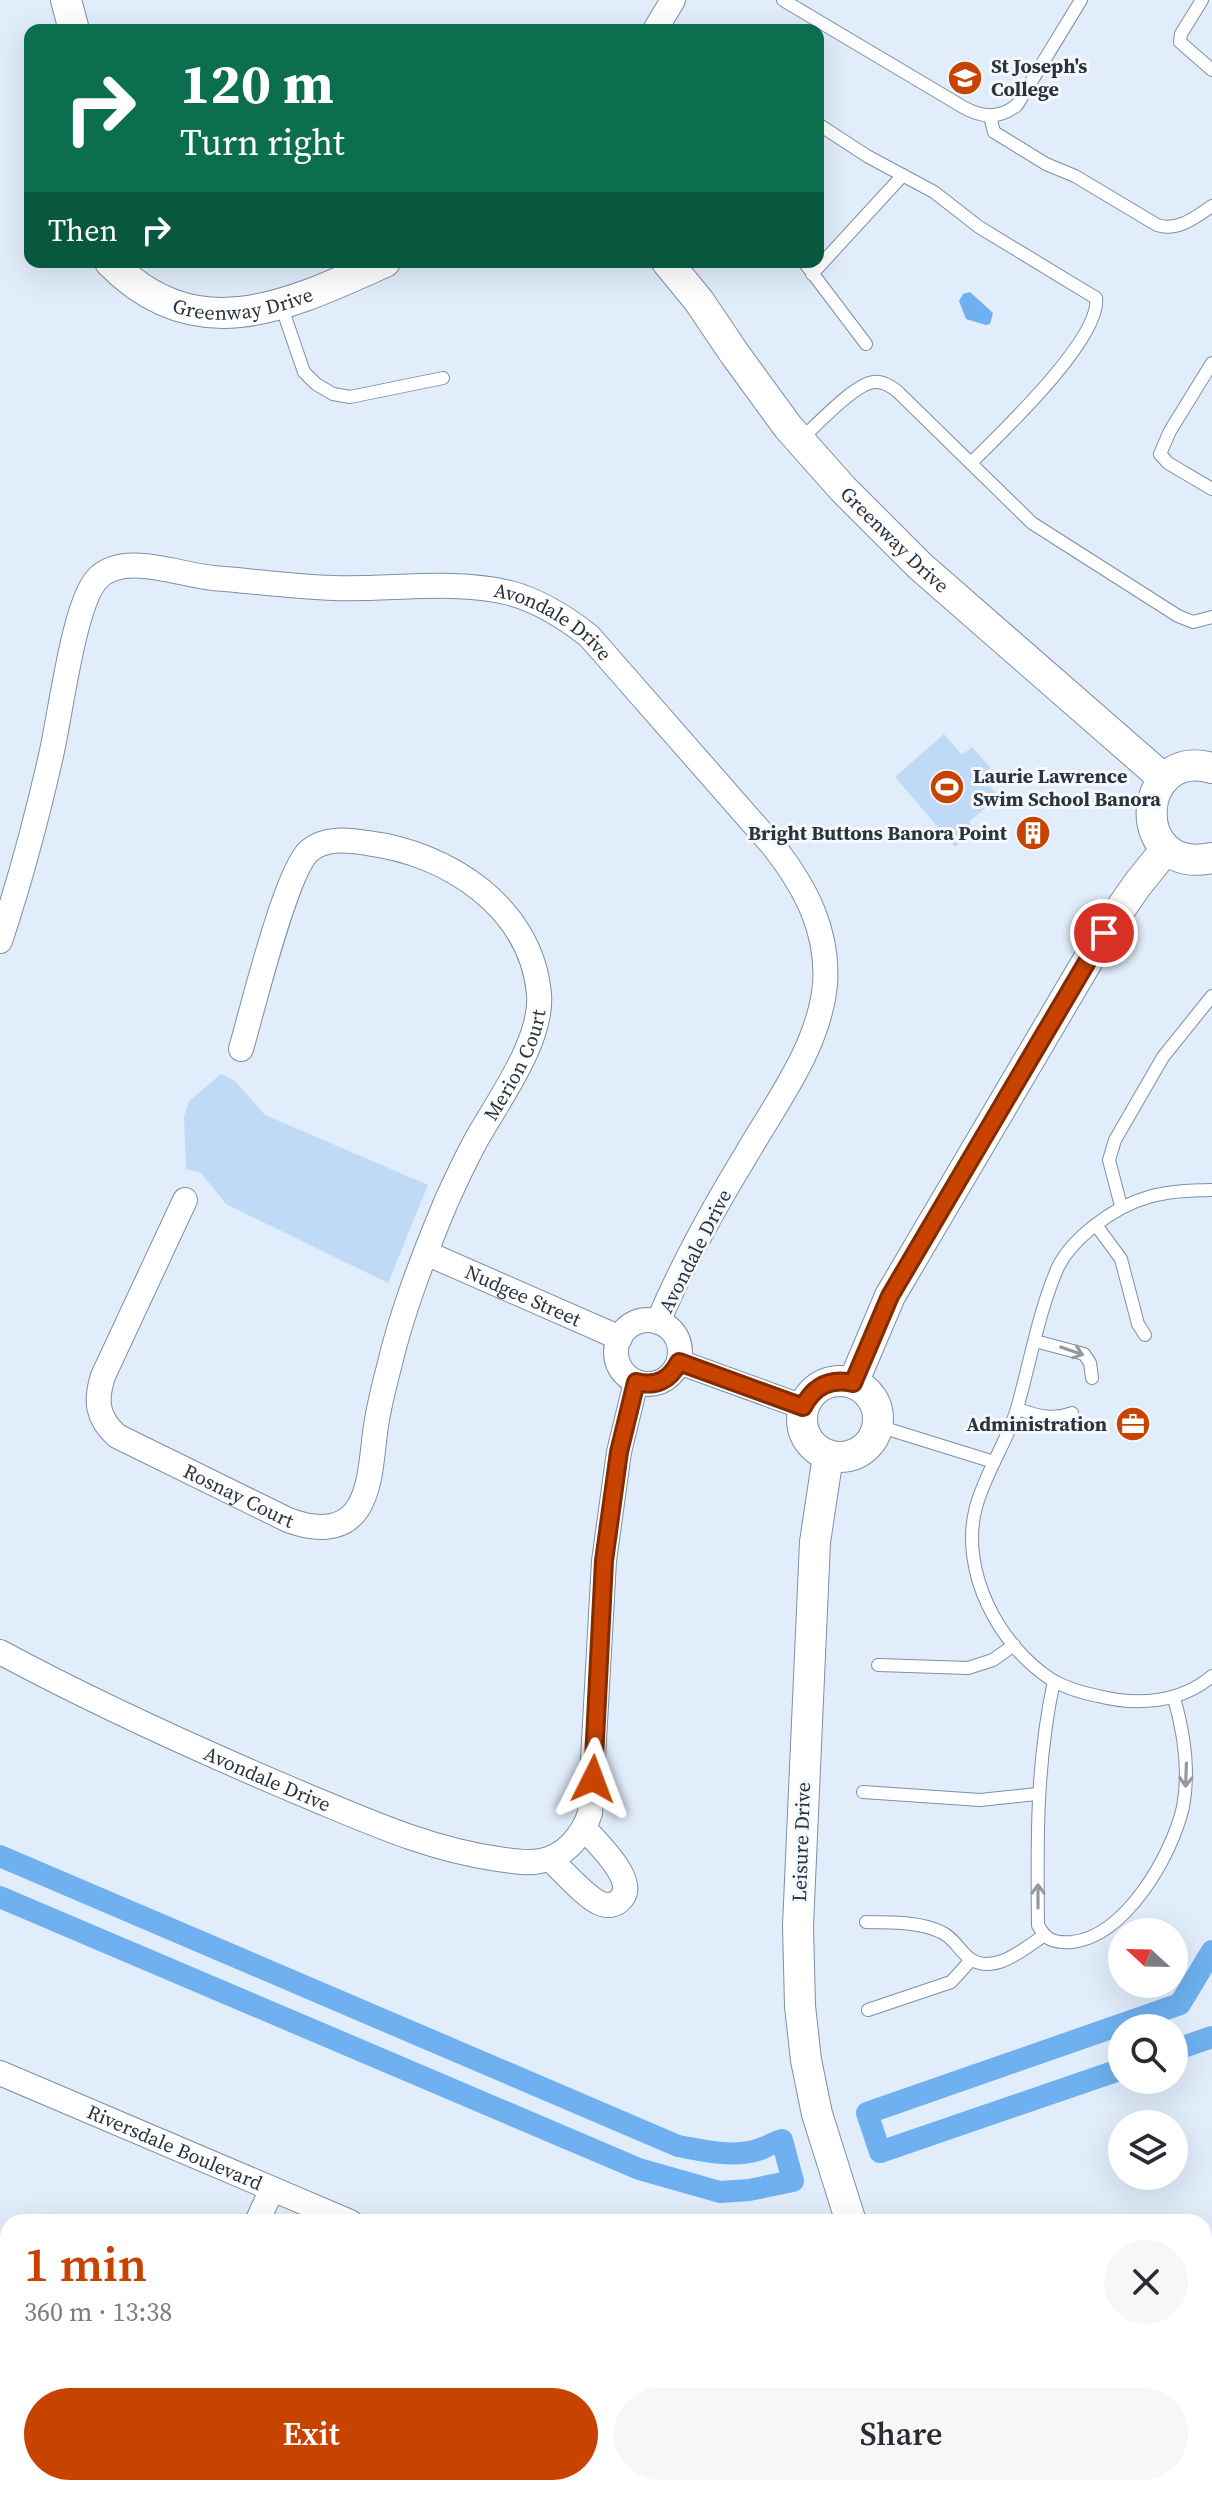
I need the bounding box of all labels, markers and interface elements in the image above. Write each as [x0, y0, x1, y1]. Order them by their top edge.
text: 120 m [180, 45, 334, 122]
place label: St Joseph's College [991, 52, 1087, 103]
icon: right [48, 56, 152, 160]
school or university icon: St Joseph's College [946, 59, 984, 97]
text: Turn right [180, 118, 345, 167]
icon: right [134, 208, 178, 252]
text: Then [48, 210, 118, 251]
street label: Greenway Drive [169, 280, 317, 327]
street label: Greenway Drive [834, 480, 955, 599]
street label: Avondale Drive [491, 576, 618, 667]
place label: Laurie Lawrence Swim School Banora [973, 762, 1161, 813]
sports icon: Laurie Lawrence Swim School Banora [928, 768, 966, 806]
building icon: Bright Buttons Banora Point [1014, 814, 1052, 852]
place label: Bright Buttons Banora Point [748, 819, 1008, 847]
pin [1070, 899, 1138, 967]
icon: arrive [1082, 911, 1126, 955]
street label: Merion Court [477, 1007, 553, 1126]
street label: Avondale Drive [652, 1184, 738, 1318]
street label: Nudgee Street [461, 1258, 586, 1333]
one-way arrow [1059, 1344, 1084, 1359]
office icon: Administration [1114, 1405, 1152, 1443]
place label: Administration [966, 1410, 1107, 1438]
street label: Rosnay Court [179, 1457, 298, 1535]
position arrow [551, 1737, 635, 1821]
street label: Avondale Drive [200, 1739, 335, 1818]
one-way arrow [1178, 1761, 1193, 1788]
street label: Leisure Drive [785, 1782, 817, 1902]
one-way arrow [1030, 1883, 1046, 1910]
north arrow [1108, 1918, 1188, 1998]
map controls [1108, 1918, 1188, 2190]
button: search [1108, 2014, 1188, 2094]
street label: Riversdale Boulevard [83, 2098, 268, 2197]
button: layers [1108, 2110, 1188, 2190]
text: 1 min [24, 2231, 147, 2297]
button: close [1104, 2240, 1188, 2324]
text: 360 m · 13:38 [24, 2294, 172, 2330]
button: Exit [24, 2388, 598, 2480]
button: Share [614, 2388, 1188, 2480]

